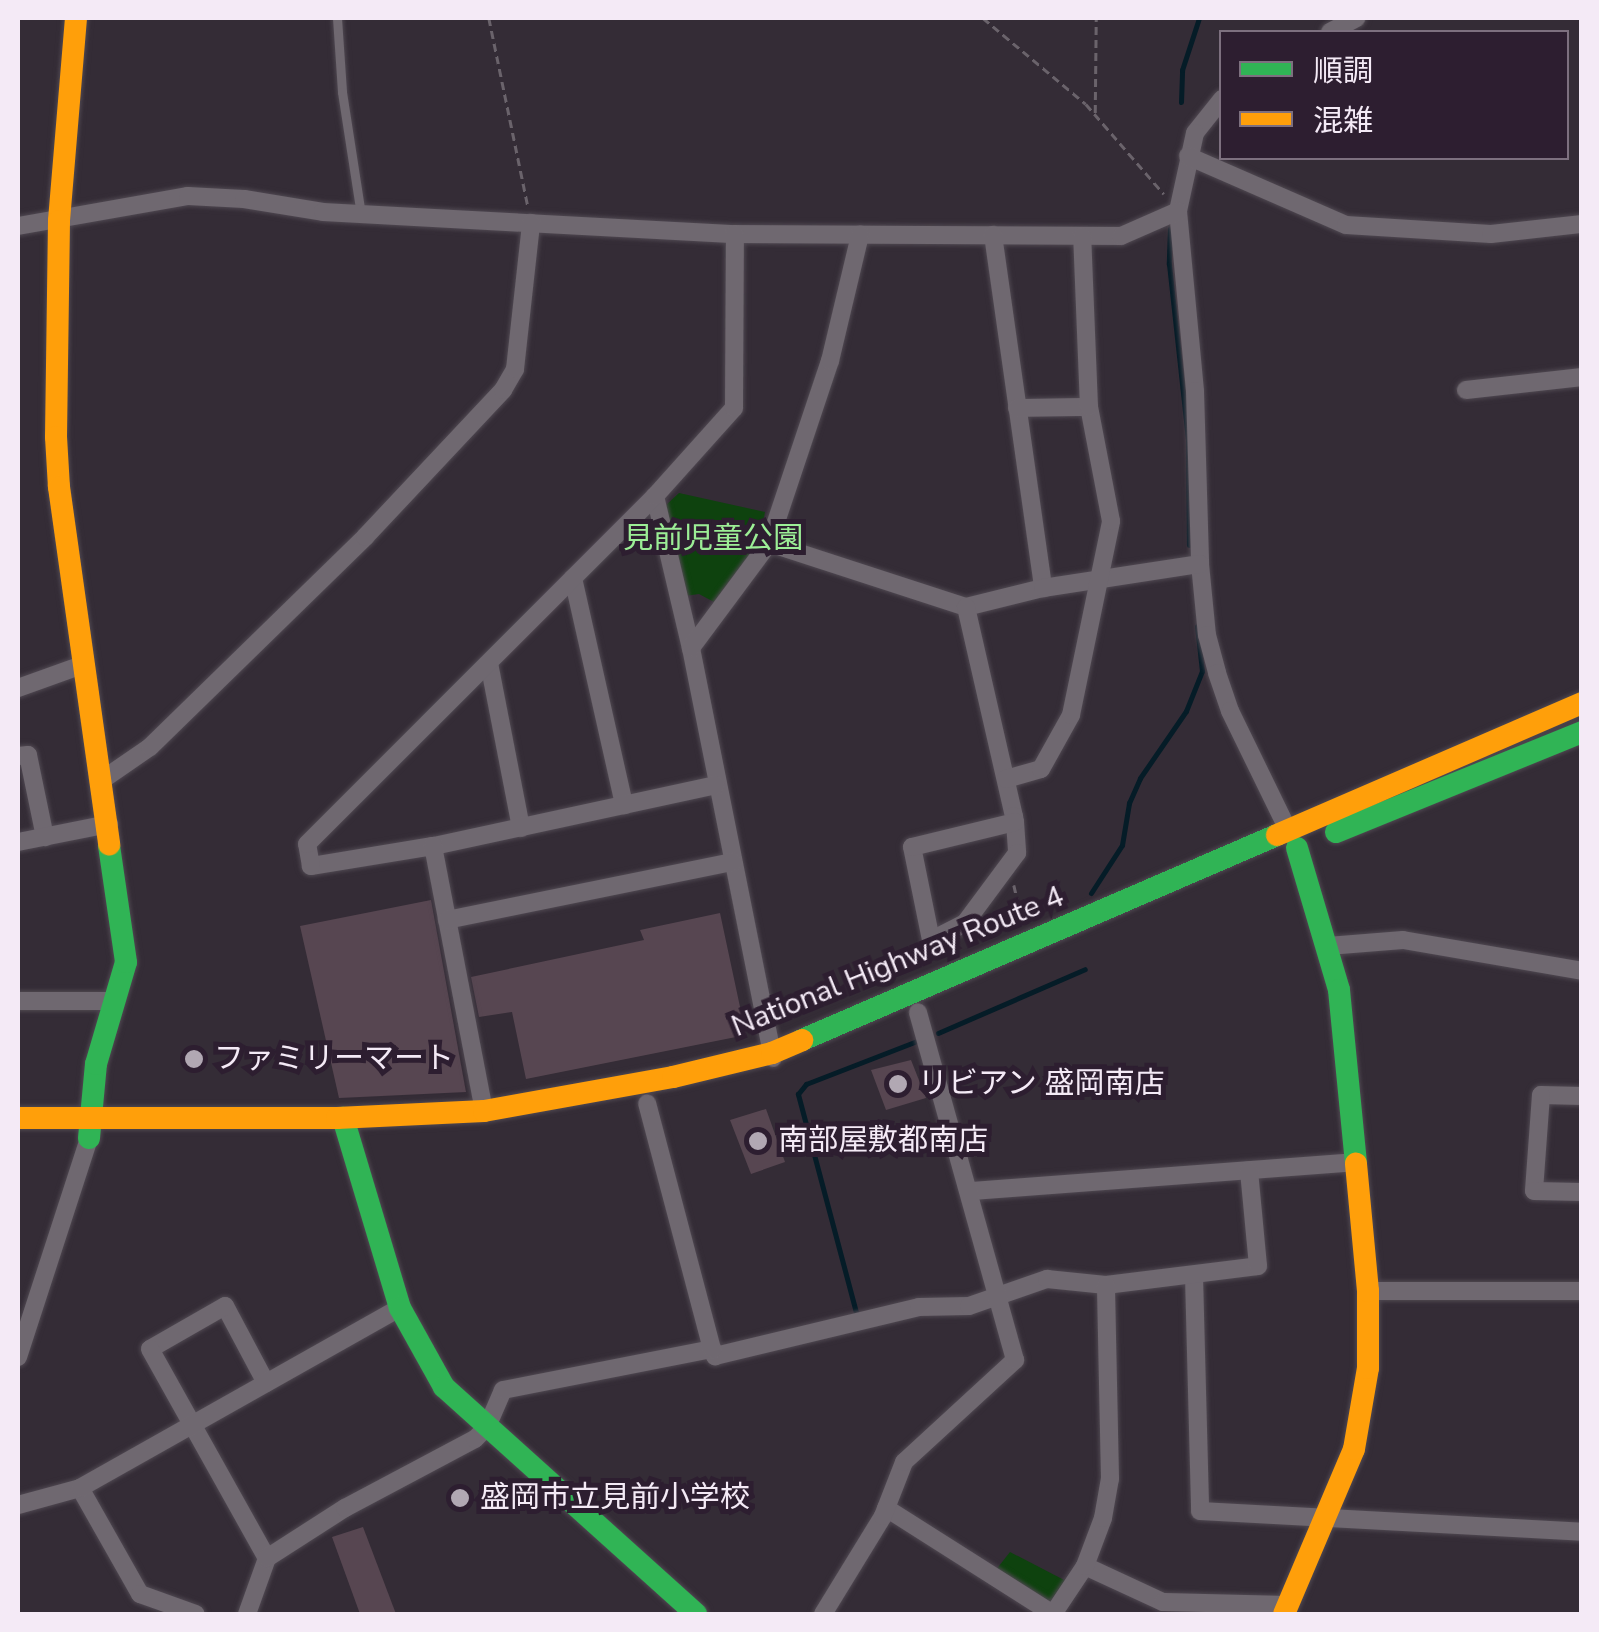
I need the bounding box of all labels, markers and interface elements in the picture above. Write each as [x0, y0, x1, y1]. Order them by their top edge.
legend [1219, 30, 1569, 160]
text: 順調 [1313, 51, 1373, 92]
text: 混雑 [1313, 101, 1373, 142]
park label: 見前児童公園 [623, 521, 803, 557]
street label: National Highway Route 4 [727, 879, 1069, 1045]
place label: ファミリーマート [214, 1041, 454, 1077]
marker: ファミリーマート [183, 1048, 205, 1070]
place label: リビアン 盛岡南店 [918, 1066, 1166, 1102]
marker: リビアン 盛岡南店 [887, 1073, 909, 1095]
place label: 南部屋敷都南店 [778, 1123, 988, 1159]
marker: 南部屋敷都南店 [747, 1130, 769, 1152]
place label: 盛岡市立見前小学校 [480, 1480, 750, 1516]
marker: 盛岡市立見前小学校 [449, 1487, 471, 1509]

